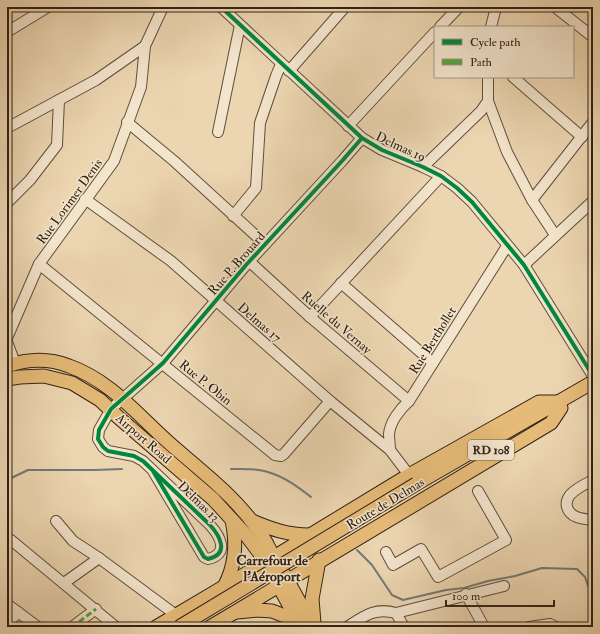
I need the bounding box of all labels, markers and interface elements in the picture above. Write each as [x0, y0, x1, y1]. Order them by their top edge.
legend [434, 26, 574, 78]
text: Cycle path [470, 35, 521, 50]
text: Path [470, 55, 493, 70]
street label: Delmas 19 [373, 128, 428, 165]
street label: Rue Lorimer Denis [33, 155, 107, 247]
street label: Rue P. Brouard [205, 228, 269, 299]
street label: Ruelle du Vernay [297, 288, 375, 359]
street label: Delmas 17 [234, 299, 284, 346]
street label: Rue Berthollet [406, 304, 460, 377]
street label: Rue P. Obin [176, 357, 235, 409]
street label: Airport Road [111, 410, 175, 468]
road number: RD 108 [468, 440, 514, 460]
street label: Route de Delmas [344, 474, 428, 533]
street label: Delmas 13 [174, 478, 222, 525]
district label: Carrefour de l'Aéroport [236, 552, 308, 586]
scale bar [446, 582, 554, 608]
text: 100 m [452, 589, 481, 604]

